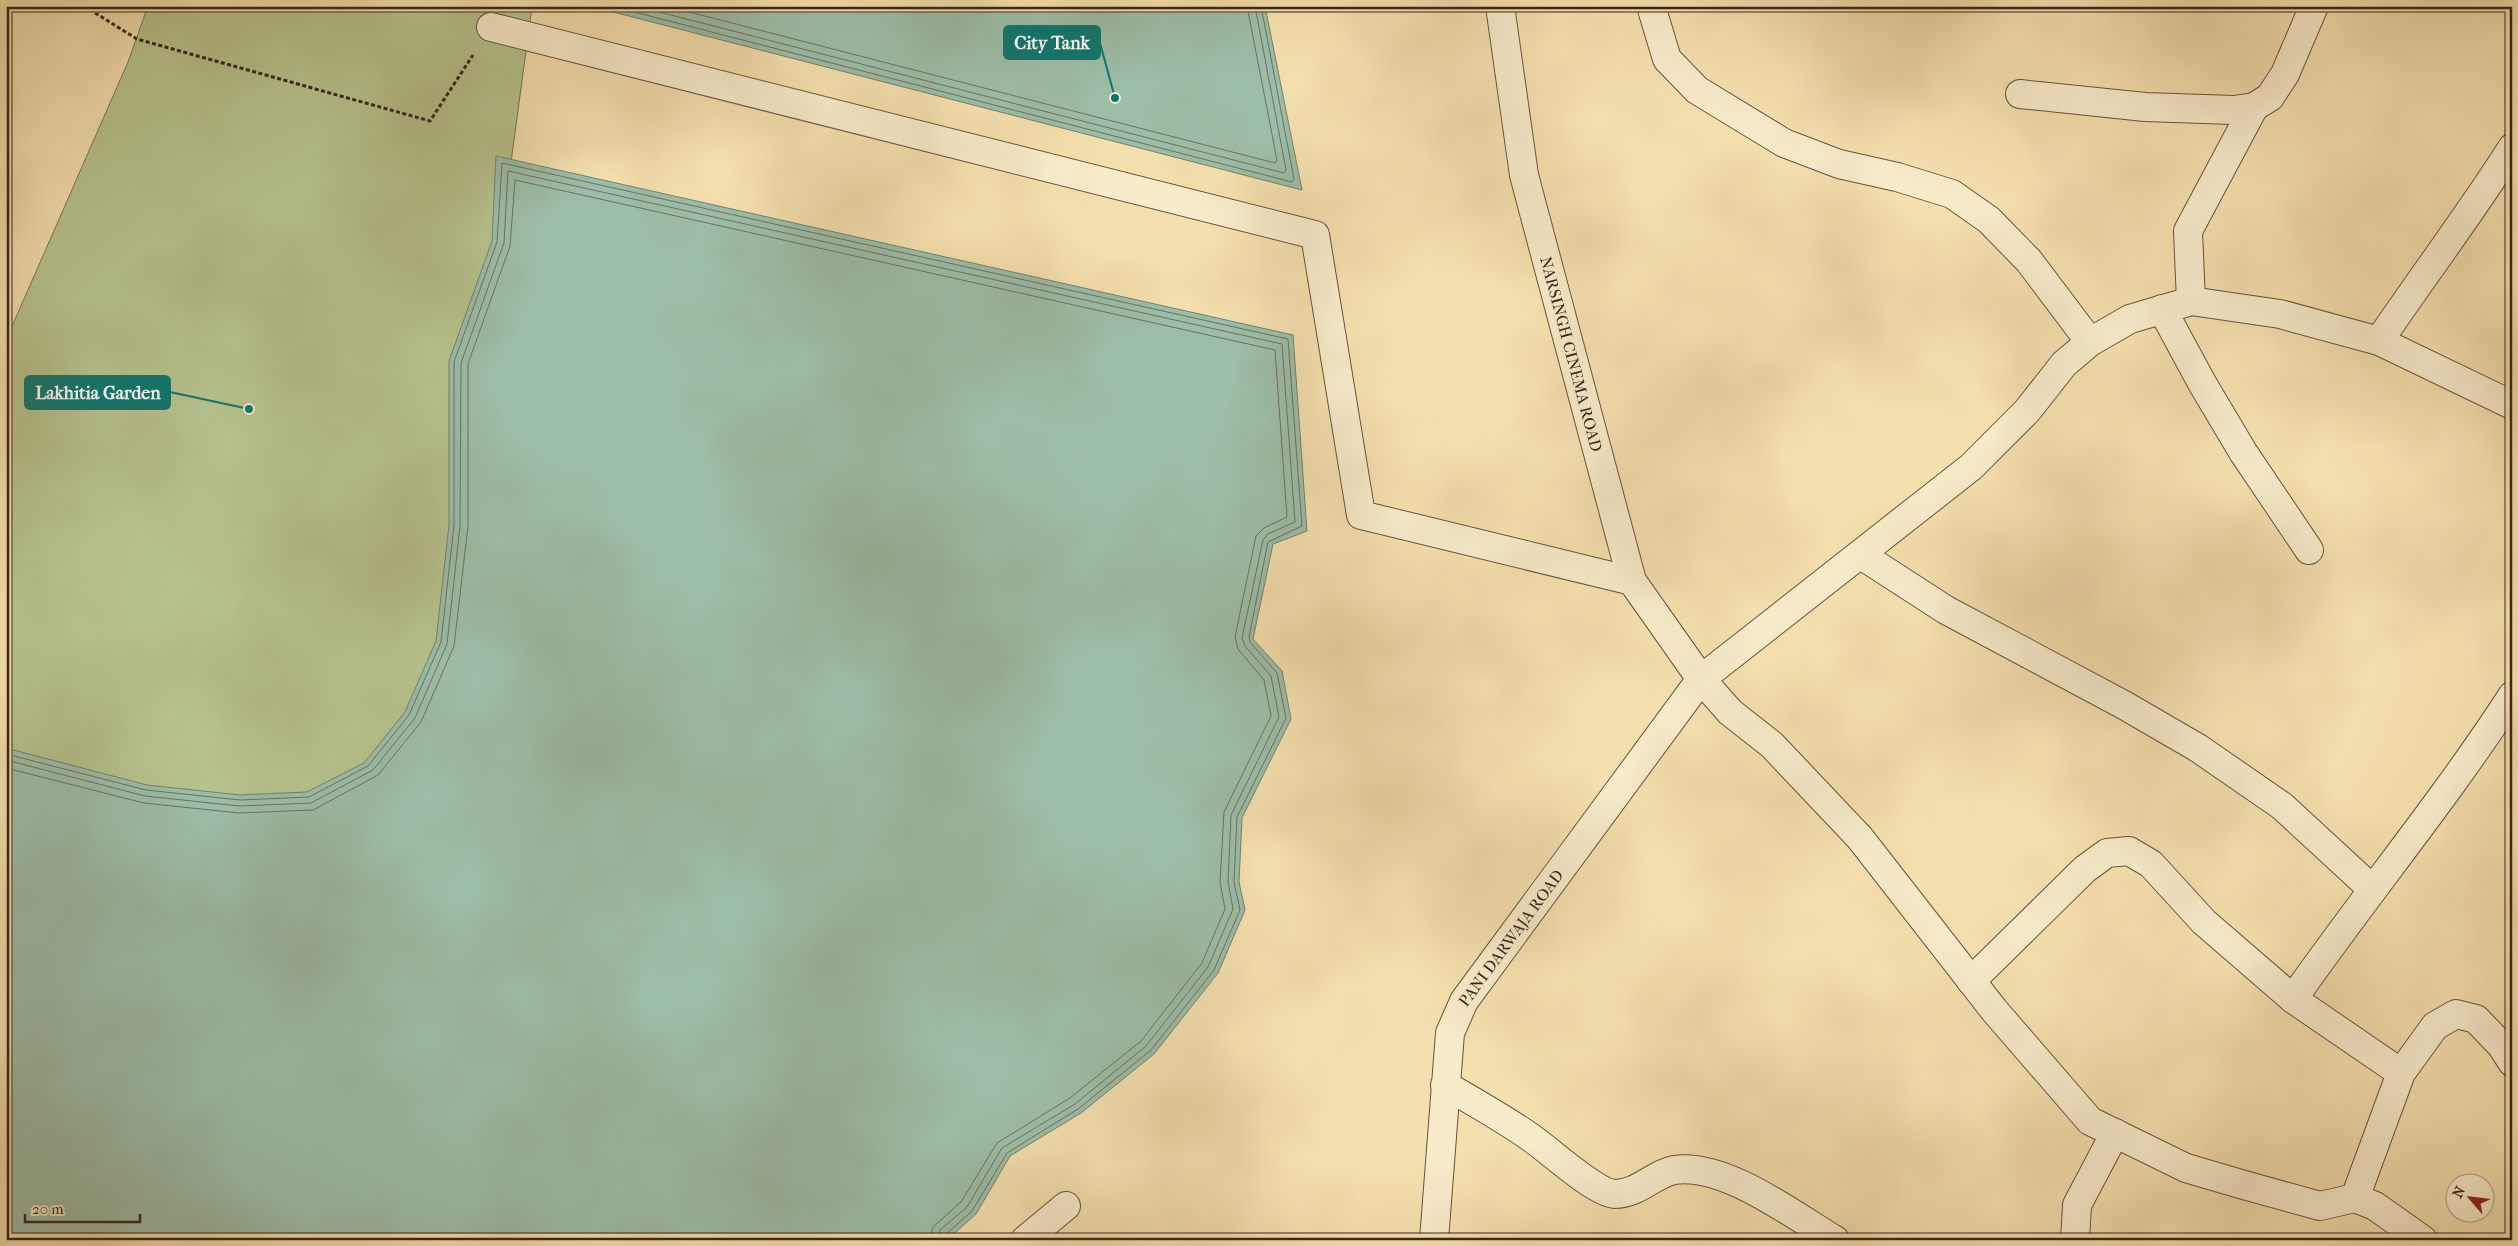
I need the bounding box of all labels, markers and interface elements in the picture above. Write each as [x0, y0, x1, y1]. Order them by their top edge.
callout: City Tank [1004, 26, 1100, 59]
text: City Tank [1014, 33, 1091, 54]
street label: NARSINGH CINEMA ROAD [1536, 255, 1606, 454]
callout: Lakhitia Garden [25, 376, 170, 409]
text: Lakhitia Garden [35, 383, 161, 404]
street label: PANI DARWAJA ROAD [1454, 866, 1567, 1010]
north arrow [2446, 1174, 2496, 1224]
text: N [2449, 1183, 2469, 1201]
scale bar [25, 1191, 140, 1223]
text: 20 m [32, 1200, 64, 1218]

